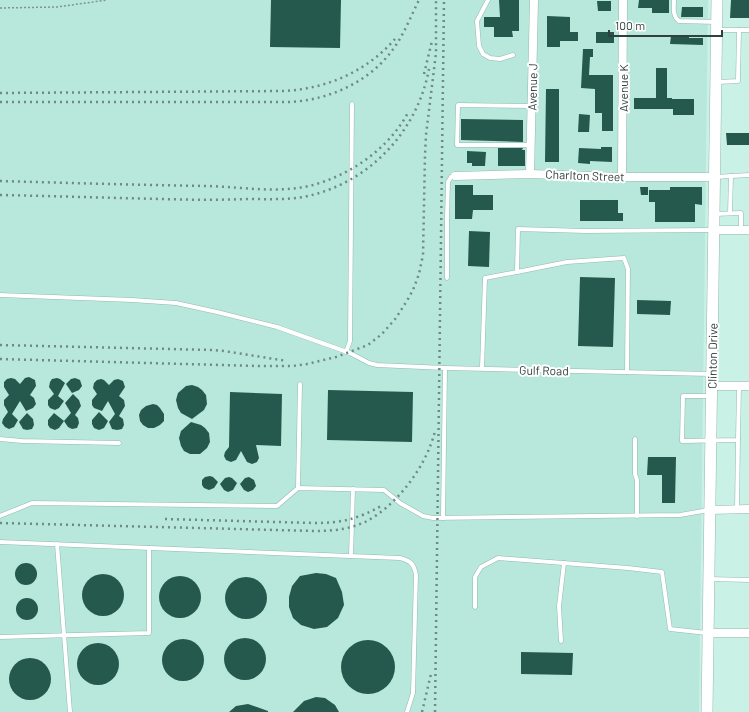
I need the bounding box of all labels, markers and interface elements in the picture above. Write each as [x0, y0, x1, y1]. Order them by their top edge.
scale bar [609, 12, 722, 38]
text: 100 m [615, 18, 645, 32]
street label: Avenue J [525, 63, 539, 111]
street label: Avenue K [616, 63, 630, 112]
street label: Charlton Street [545, 167, 625, 183]
street label: Clinton Drive [704, 323, 720, 389]
street label: Gulf Road [519, 363, 569, 377]

